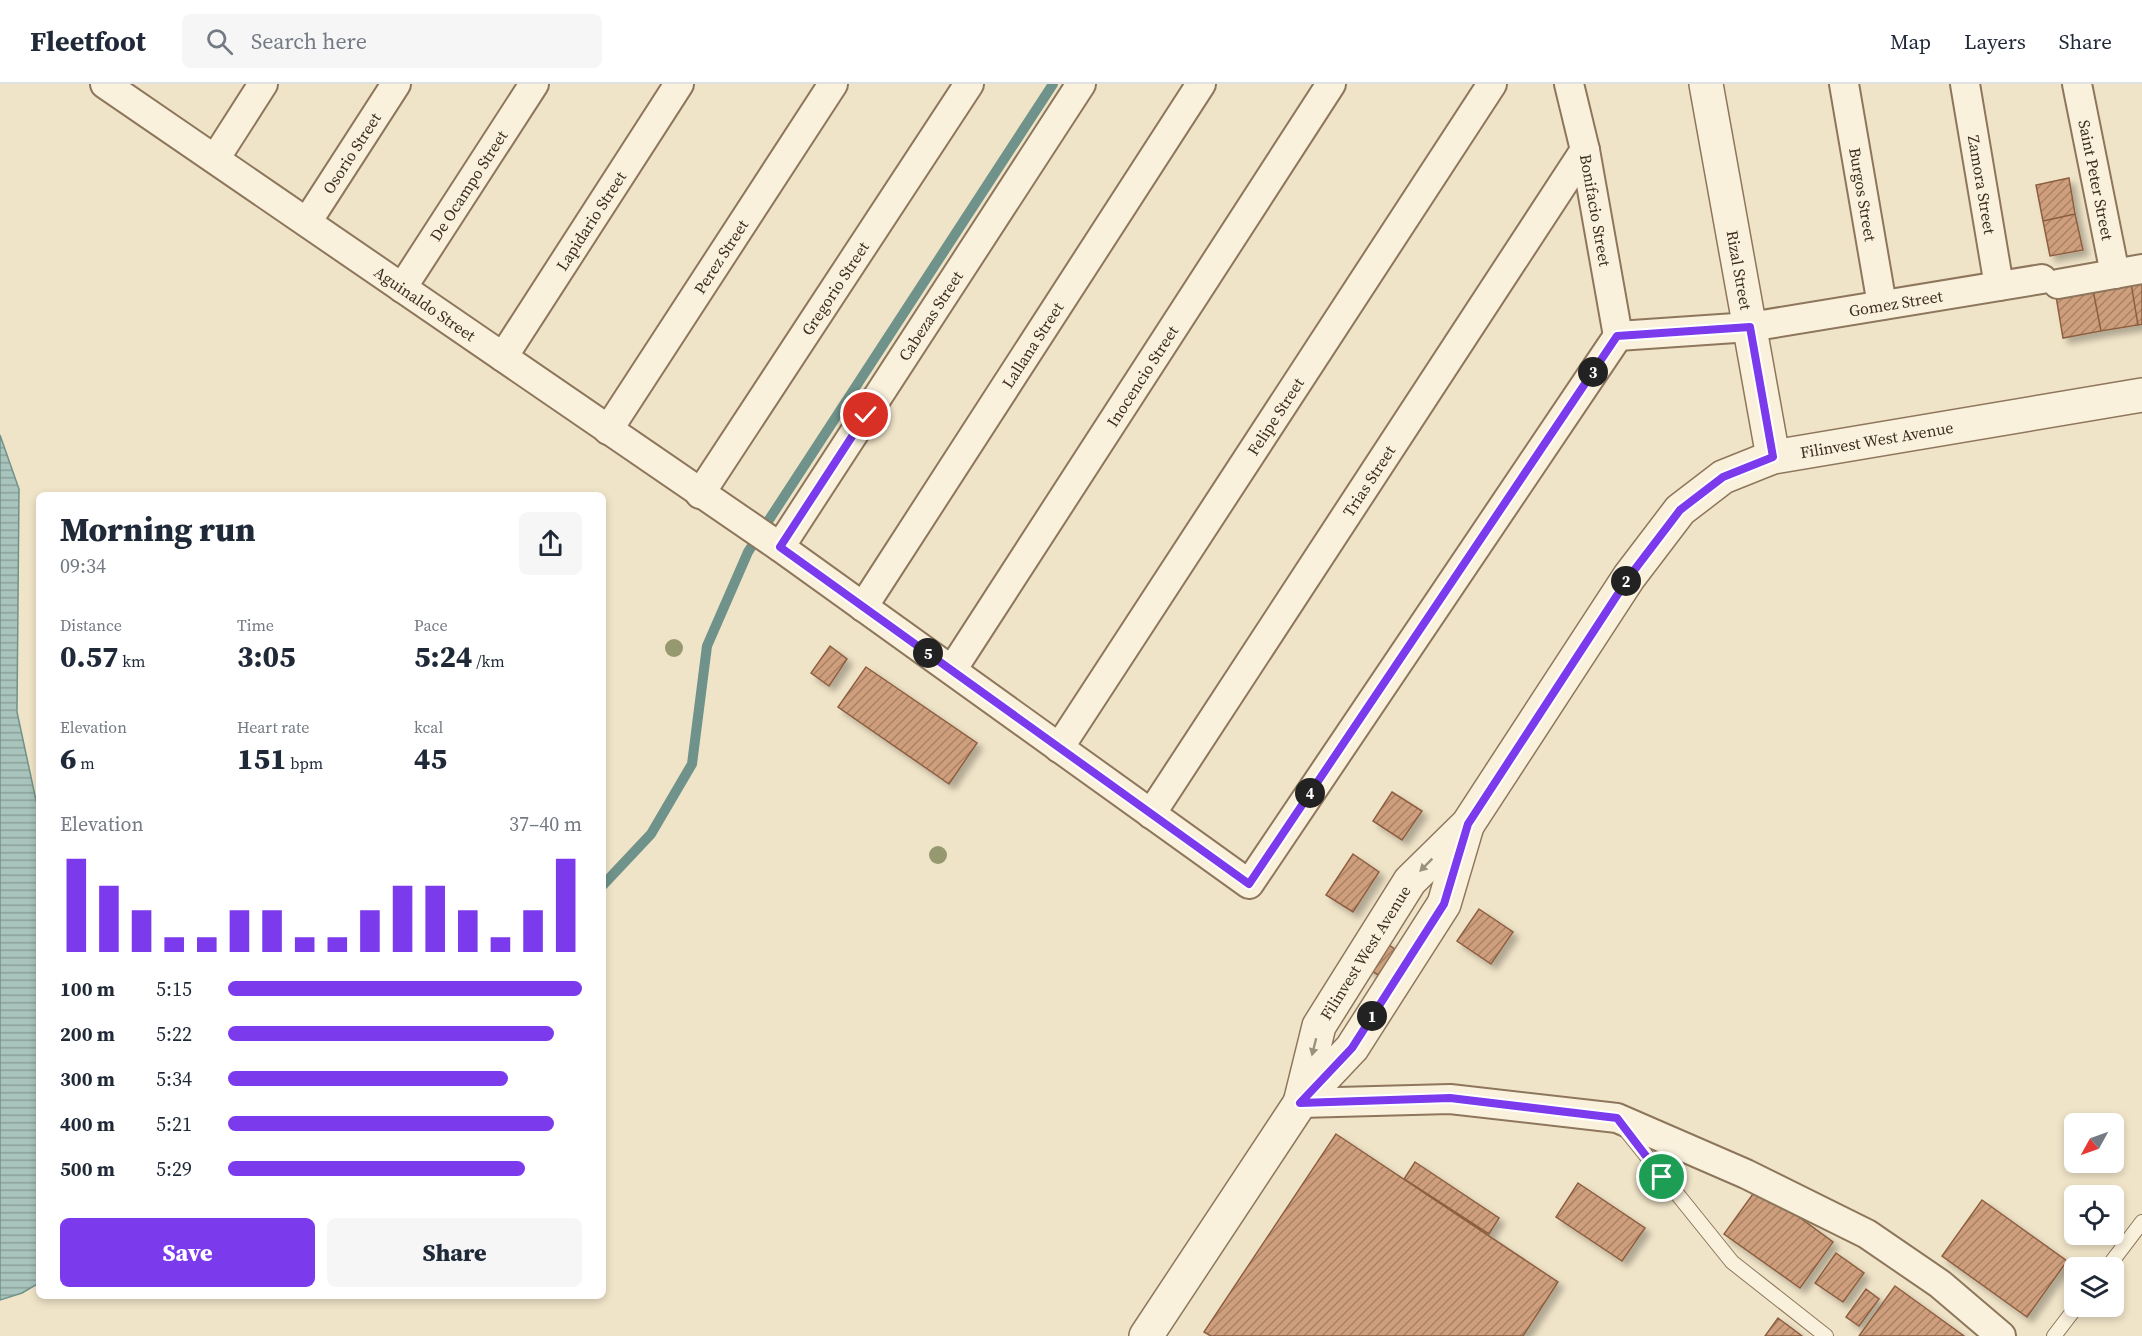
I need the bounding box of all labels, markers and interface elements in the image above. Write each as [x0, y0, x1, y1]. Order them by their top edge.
search box [182, 14, 602, 68]
text: Fleetfoot [30, 22, 146, 60]
icon: search [203, 25, 236, 58]
text: Search here [251, 26, 367, 56]
text: Map [1890, 27, 1931, 56]
text: Layers [1964, 27, 2026, 56]
text: Share [2059, 27, 2112, 56]
street label: Osorio Street [317, 108, 386, 198]
street label: Saint Peter Street [2073, 118, 2119, 243]
street label: De Ocampo Street [424, 125, 513, 245]
street label: Zamora Street [1963, 133, 2001, 237]
street label: Burgos Street [1844, 146, 1882, 244]
street label: Bonifacio Street [1575, 152, 1617, 269]
street label: Lapidario Street [551, 166, 631, 275]
street label: Perez Street [689, 214, 754, 298]
street label: Rizal Street [1721, 228, 1758, 312]
street label: Gregorio Street [796, 236, 874, 340]
street label: Aguinaldo Street [370, 261, 481, 347]
street label: Cabezas Street [893, 266, 968, 365]
street label: Gomez Street [1847, 284, 1945, 322]
street label: Lallana Street [996, 297, 1069, 392]
street label: Inocencio Street [1101, 320, 1183, 431]
pin: 3 [1578, 357, 1608, 387]
text: 3 [1589, 361, 1597, 383]
street label: Felipe Street [1242, 372, 1309, 459]
pin [840, 389, 891, 440]
icon: check [849, 398, 882, 431]
street label: Filinvest West Avenue [1798, 416, 1955, 463]
street label: Trias Street [1337, 440, 1401, 521]
text: Morning run [60, 507, 256, 552]
button: share [519, 512, 582, 575]
text: 09:34 [60, 552, 106, 580]
pin: 2 [1611, 566, 1641, 596]
text: 2 [1622, 570, 1630, 592]
text: Distance [60, 614, 122, 636]
text: Time [237, 614, 274, 636]
text: Pace [414, 614, 448, 636]
text: 0.57 [60, 636, 119, 677]
text: 3:05 [237, 636, 296, 677]
text: 5:24 [414, 636, 473, 677]
pin: 5 [913, 638, 943, 668]
text: 5 [924, 642, 932, 664]
text: km [119, 650, 146, 672]
text: /km [473, 650, 505, 672]
text: Elevation [60, 716, 127, 738]
text: Heart rate [237, 716, 309, 738]
text: kcal [414, 716, 443, 738]
text: 6 [60, 738, 77, 779]
text: 151 [237, 738, 287, 779]
text: 45 [414, 738, 447, 779]
text: m [77, 752, 95, 774]
text: bpm [287, 752, 323, 774]
pin: 4 [1295, 778, 1325, 808]
text: 4 [1306, 782, 1314, 804]
text: Elevation [60, 810, 144, 838]
text: 37–40 m [509, 810, 582, 838]
one-way arrow [1420, 857, 1434, 871]
street label: Filinvest West Avenue [1315, 881, 1416, 1024]
text: 100 m [60, 975, 115, 1003]
text: 5:15 [156, 975, 192, 1003]
pin: 1 [1357, 1001, 1387, 1031]
text: 1 [1368, 1005, 1376, 1027]
text: 200 m [60, 1020, 115, 1048]
text: 5:22 [156, 1020, 192, 1048]
one-way arrow [1308, 1038, 1318, 1056]
text: 300 m [60, 1065, 115, 1093]
text: 5:34 [156, 1065, 192, 1093]
text: 400 m [60, 1110, 115, 1138]
text: 5:21 [156, 1110, 192, 1138]
north arrow [2064, 1113, 2124, 1173]
map controls [2064, 1113, 2124, 1317]
pin [1636, 1151, 1687, 1202]
text: 500 m [60, 1155, 115, 1183]
text: 5:29 [156, 1155, 192, 1183]
icon: arrive [1645, 1160, 1678, 1193]
button: locate [2064, 1185, 2124, 1245]
button: Save [60, 1218, 315, 1287]
button: Share [327, 1218, 582, 1287]
button: layers [2064, 1257, 2124, 1317]

